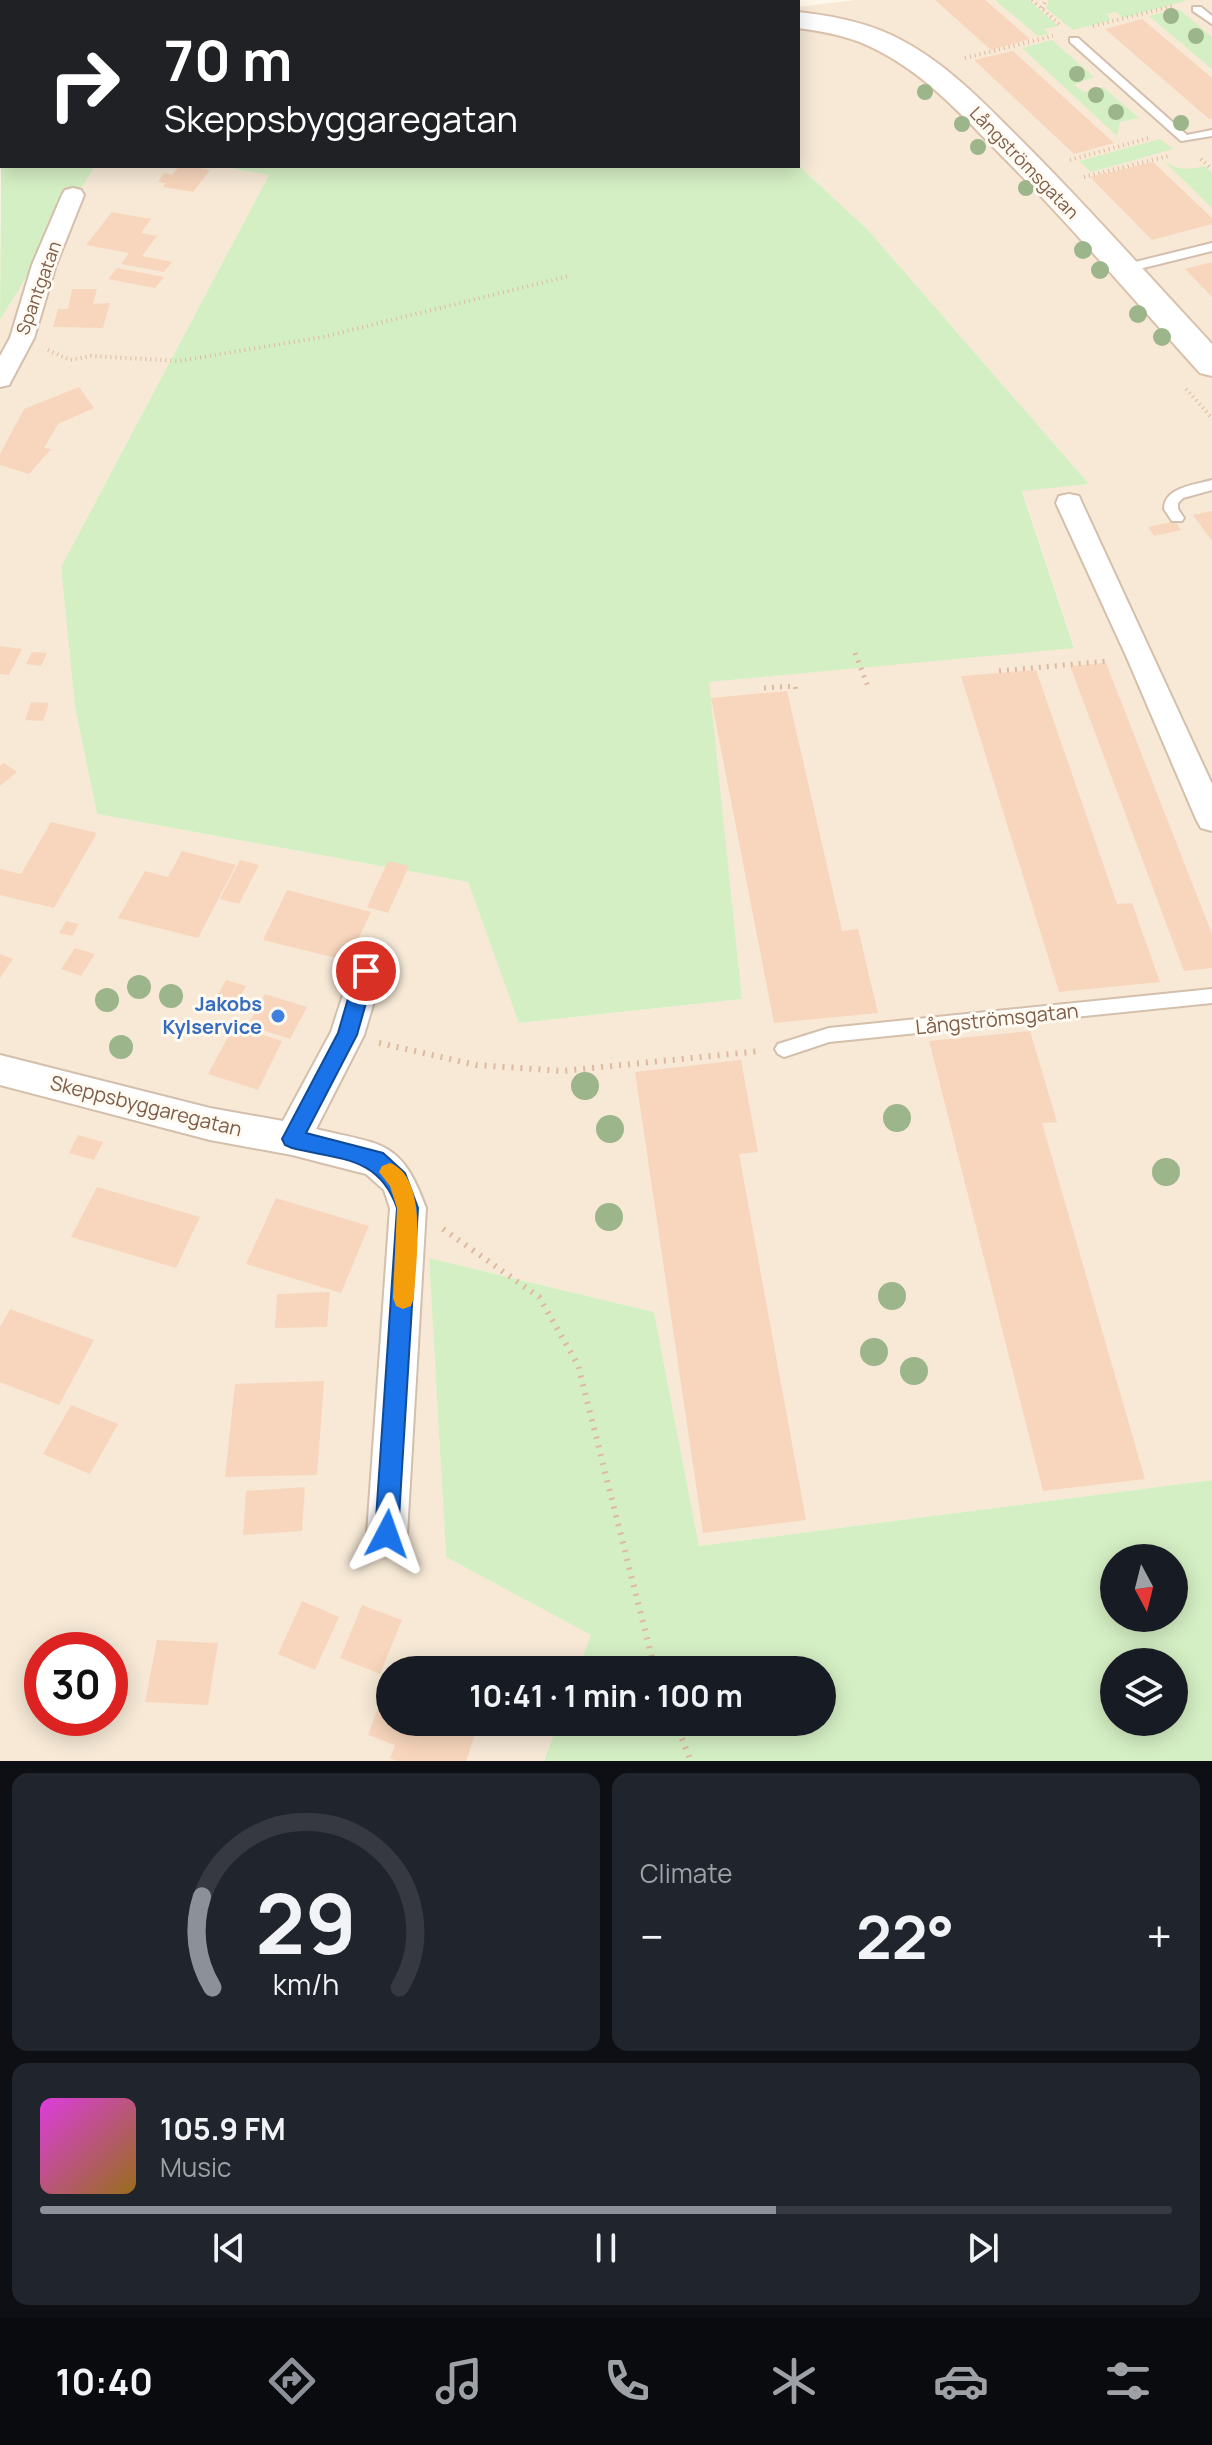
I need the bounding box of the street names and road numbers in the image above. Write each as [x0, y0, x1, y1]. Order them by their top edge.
street label: Långströmsgatan [965, 101, 1085, 224]
street label: Spantgatan [10, 237, 66, 338]
street label: Långströmsgatan [914, 997, 1080, 1040]
street label: Skeppsbyggaregatan [47, 1069, 245, 1142]

